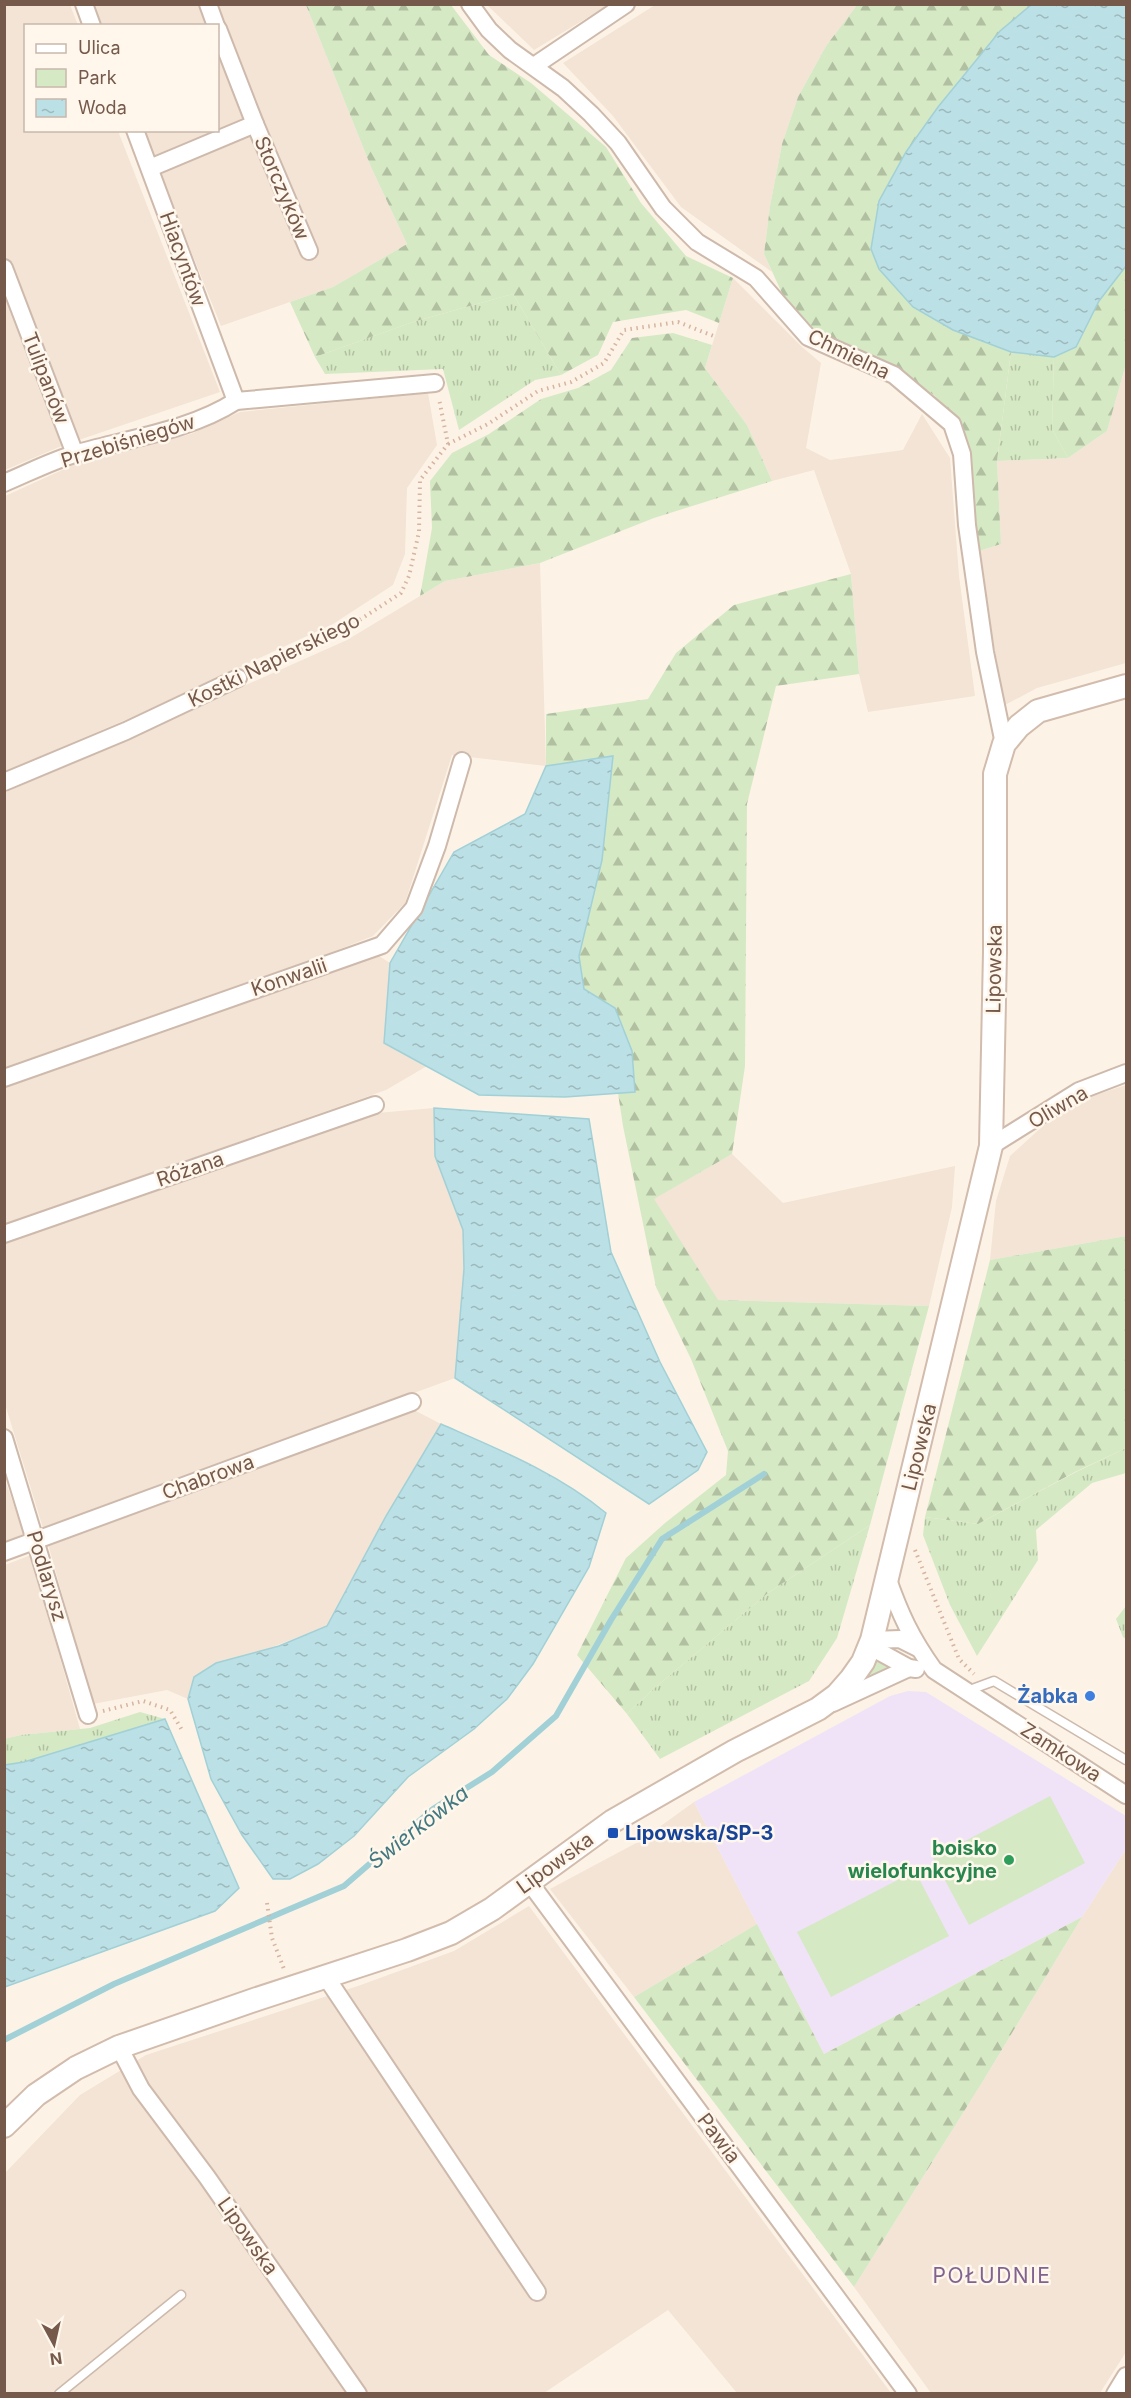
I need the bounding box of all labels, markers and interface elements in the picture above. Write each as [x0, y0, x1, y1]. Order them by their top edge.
legend [24, 24, 219, 132]
text: Ulica [78, 37, 121, 58]
text: Park [78, 67, 117, 88]
text: Woda [78, 97, 127, 118]
street label: Storczyków [249, 132, 315, 244]
street label: Hiacyntów [155, 208, 211, 310]
street label: Chmielna [804, 324, 894, 384]
street label: Tulipanów [18, 329, 74, 427]
street label: Przebiśniegów [58, 409, 198, 473]
street label: Kostki Napierskiego [184, 608, 364, 712]
street label: Lipowska [981, 924, 1007, 1014]
street label: Konwalii [248, 953, 330, 1001]
street label: Oliwna [1024, 1081, 1092, 1133]
street label: Różana [153, 1146, 227, 1192]
street label: Lipowska [897, 1401, 941, 1493]
street label: Chabrowa [159, 1449, 257, 1505]
street label: Podlarysz [22, 1528, 72, 1624]
place label: Żabka [1017, 1684, 1078, 1708]
marker: Żabka [1083, 1689, 1097, 1703]
street label: Zamkowa [1016, 1717, 1106, 1787]
water label: Świerkówka [363, 1780, 473, 1874]
place label: Lipowska/SP-3 [625, 1821, 773, 1845]
marker: Lipowska/SP-3 [606, 1826, 620, 1840]
street label: Lipowska [512, 1827, 598, 1899]
place label: boisko wielofunkcyjne [848, 1836, 997, 1883]
marker: boisko wielofunkcyjne [1002, 1853, 1016, 1867]
street label: Pawia [692, 2108, 746, 2168]
street label: Lipowska [213, 2193, 283, 2279]
district label: POŁUDNIE [933, 2263, 1051, 2288]
north arrow [24, 2314, 84, 2374]
text: N [49, 2348, 64, 2370]

